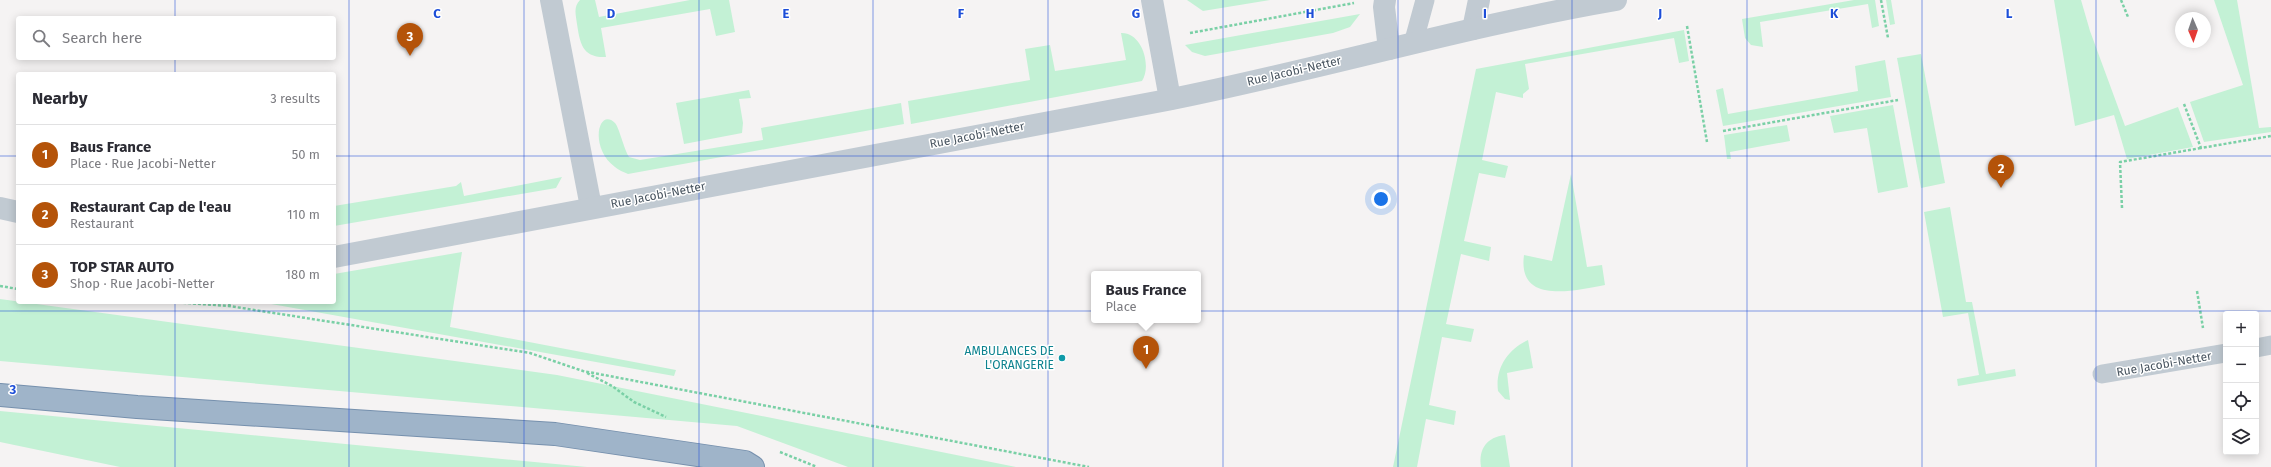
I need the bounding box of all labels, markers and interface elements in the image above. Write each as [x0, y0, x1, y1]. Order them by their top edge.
text: C [433, 6, 441, 21]
text: D [607, 6, 616, 21]
text: E [783, 6, 790, 21]
text: F [958, 6, 965, 21]
text: G [1132, 6, 1140, 21]
text: H [1306, 6, 1314, 21]
text: I [1483, 6, 1487, 21]
text: J [1657, 6, 1662, 21]
text: K [1830, 6, 1839, 21]
text: L [2006, 6, 2013, 21]
north arrow [2175, 12, 2211, 48]
search box [16, 16, 336, 60]
pin: 3 [397, 23, 423, 56]
icon: search [30, 27, 52, 49]
text: Search here [62, 29, 142, 47]
street label: Rue Jacobi-Netter [1245, 53, 1343, 89]
text: Nearby [32, 88, 87, 109]
text: 3 results [270, 91, 320, 106]
street label: Rue Jacobi-Netter [928, 119, 1026, 151]
text: Baus France [70, 138, 151, 156]
text: 1 [42, 147, 48, 162]
text: 50 m [292, 147, 320, 162]
pin: 2 [1988, 155, 2014, 188]
text: Place · Rue Jacobi-Netter [70, 156, 216, 171]
street label: Rue Jacobi-Netter [609, 179, 707, 211]
your location [1371, 189, 1391, 209]
text: Restaurant Cap de l'eau [70, 198, 231, 216]
text: 2 [42, 207, 48, 222]
text: 110 m [287, 207, 320, 222]
text: Restaurant [70, 216, 134, 231]
text: TOP STAR AUTO [70, 258, 174, 276]
text: 3 [42, 267, 48, 282]
text: 180 m [285, 267, 320, 282]
popup [1091, 271, 1201, 323]
text: Shop · Rue Jacobi-Netter [70, 276, 214, 291]
text: Baus France [1105, 281, 1187, 299]
text: Place [1105, 299, 1137, 314]
map controls [2223, 311, 2259, 455]
button: + [2223, 311, 2259, 347]
pin: 1 [1133, 336, 1159, 369]
place label: AMBULANCES DE L'ORANGERIE [965, 344, 1054, 372]
button: − [2223, 347, 2259, 383]
street label: Rue Jacobi-Netter [2115, 349, 2213, 379]
marker: AMBULANCES DE L'ORANGERIE [1057, 353, 1067, 363]
text: 3 [9, 382, 17, 397]
button: locate [2223, 383, 2259, 419]
button: layers [2223, 419, 2259, 455]

